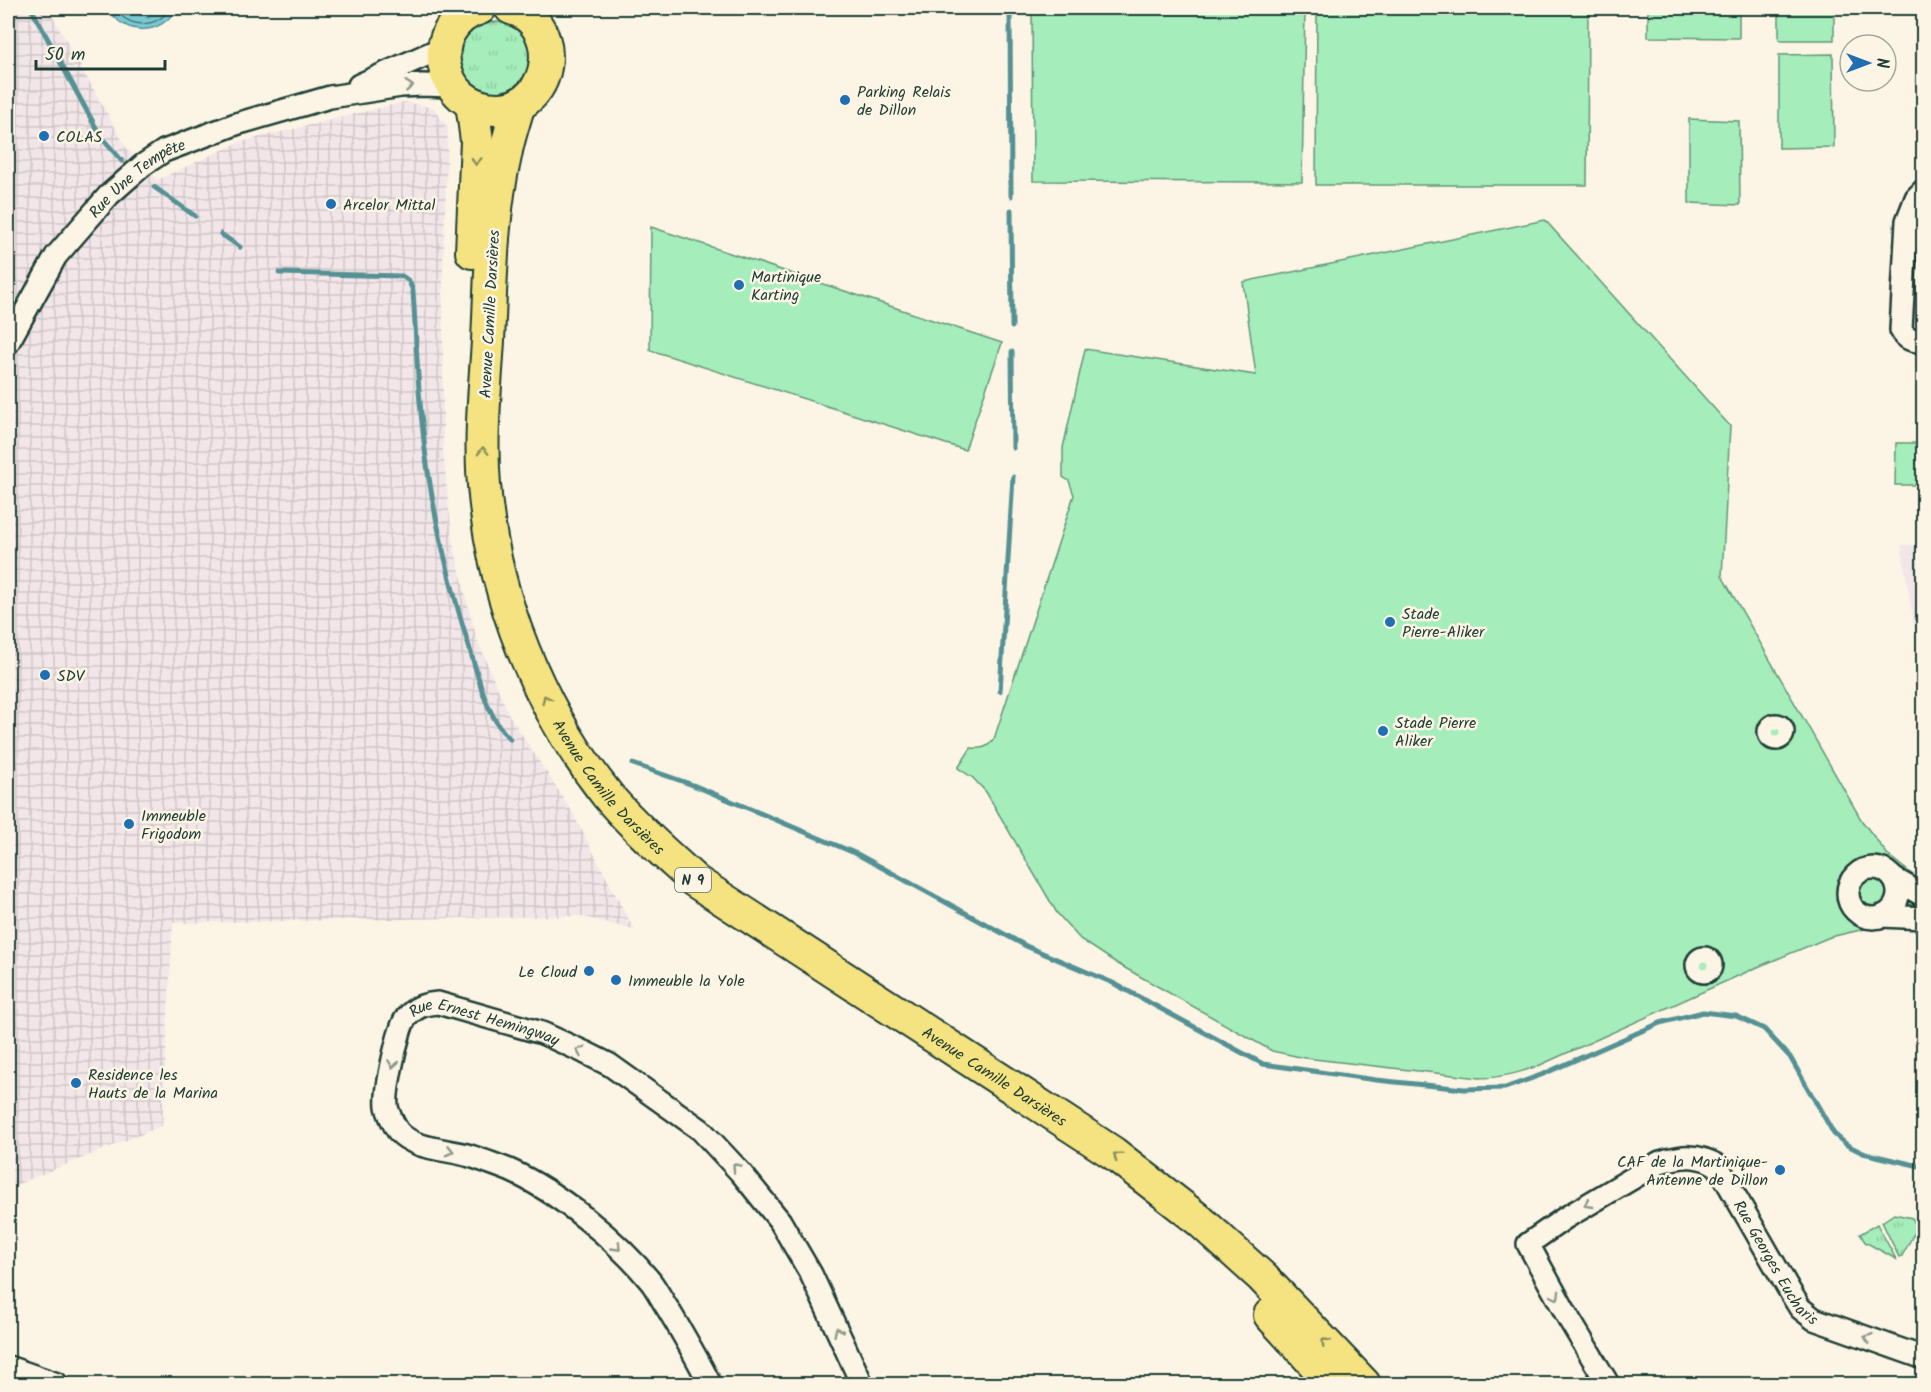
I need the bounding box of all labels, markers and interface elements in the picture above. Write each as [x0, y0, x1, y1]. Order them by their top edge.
scale bar [36, 33, 165, 71]
north arrow [1838, 33, 1898, 93]
text: 50 m [45, 41, 85, 70]
text: N [1869, 58, 1894, 68]
one-way arrow [404, 80, 414, 93]
place label: Parking Relais de Dillon [857, 80, 951, 123]
marker: Parking Relais de Dillon [838, 93, 852, 107]
place label: COLAS [56, 125, 103, 150]
marker: COLAS [37, 129, 51, 143]
street label: Rue Une Tempête [83, 133, 189, 224]
one-way arrow [470, 157, 483, 166]
place label: Arcelor Mittal [343, 193, 436, 218]
marker: Arcelor Mittal [324, 197, 338, 211]
street label: Avenue Camille Darsières [474, 229, 507, 399]
place label: Martinique Karting [751, 265, 821, 308]
marker: Martinique Karting [732, 278, 746, 292]
one-way arrow [476, 447, 489, 456]
place label: Stade Pierre-Aliker [1402, 602, 1486, 645]
marker: Stade Pierre-Aliker [1383, 615, 1397, 629]
place label: SDV [57, 664, 86, 689]
marker: SDV [38, 668, 52, 682]
one-way arrow [541, 694, 553, 705]
place label: Stade Pierre Aliker [1395, 711, 1476, 754]
street label: Avenue Camille Darsières [545, 715, 670, 862]
marker: Stade Pierre Aliker [1376, 724, 1390, 738]
place label: Immeuble Frigodom [141, 804, 206, 847]
marker: Immeuble Frigodom [122, 817, 136, 831]
road number: N 9 [675, 868, 711, 892]
place label: Le Cloud [518, 960, 578, 985]
marker: Le Cloud [582, 964, 596, 978]
place label: Immeuble la Yole [628, 969, 745, 994]
marker: Immeuble la Yole [609, 973, 623, 987]
street label: Rue Ernest Hemingway [404, 992, 564, 1054]
street label: Avenue Camille Darsières [916, 1021, 1072, 1134]
one-way arrow [576, 1046, 587, 1058]
one-way arrow [387, 1060, 399, 1069]
place label: Residence les Hauts de la Marina [88, 1063, 218, 1106]
marker: Residence les Hauts de la Marina [69, 1076, 83, 1090]
one-way arrow [445, 1144, 455, 1157]
place label: CAF de la Martinique- Antenne de Dillon [1617, 1150, 1768, 1193]
one-way arrow [1113, 1152, 1124, 1163]
one-way arrow [732, 1163, 743, 1173]
marker: CAF de la Martinique- Antenne de Dillon [1773, 1163, 1787, 1177]
street label: Rue Georges Eucharis [1726, 1196, 1824, 1332]
one-way arrow [1584, 1197, 1594, 1208]
one-way arrow [610, 1240, 621, 1250]
one-way arrow [1549, 1289, 1560, 1300]
one-way arrow [833, 1327, 845, 1338]
one-way arrow [1863, 1333, 1874, 1346]
one-way arrow [1321, 1338, 1332, 1349]

